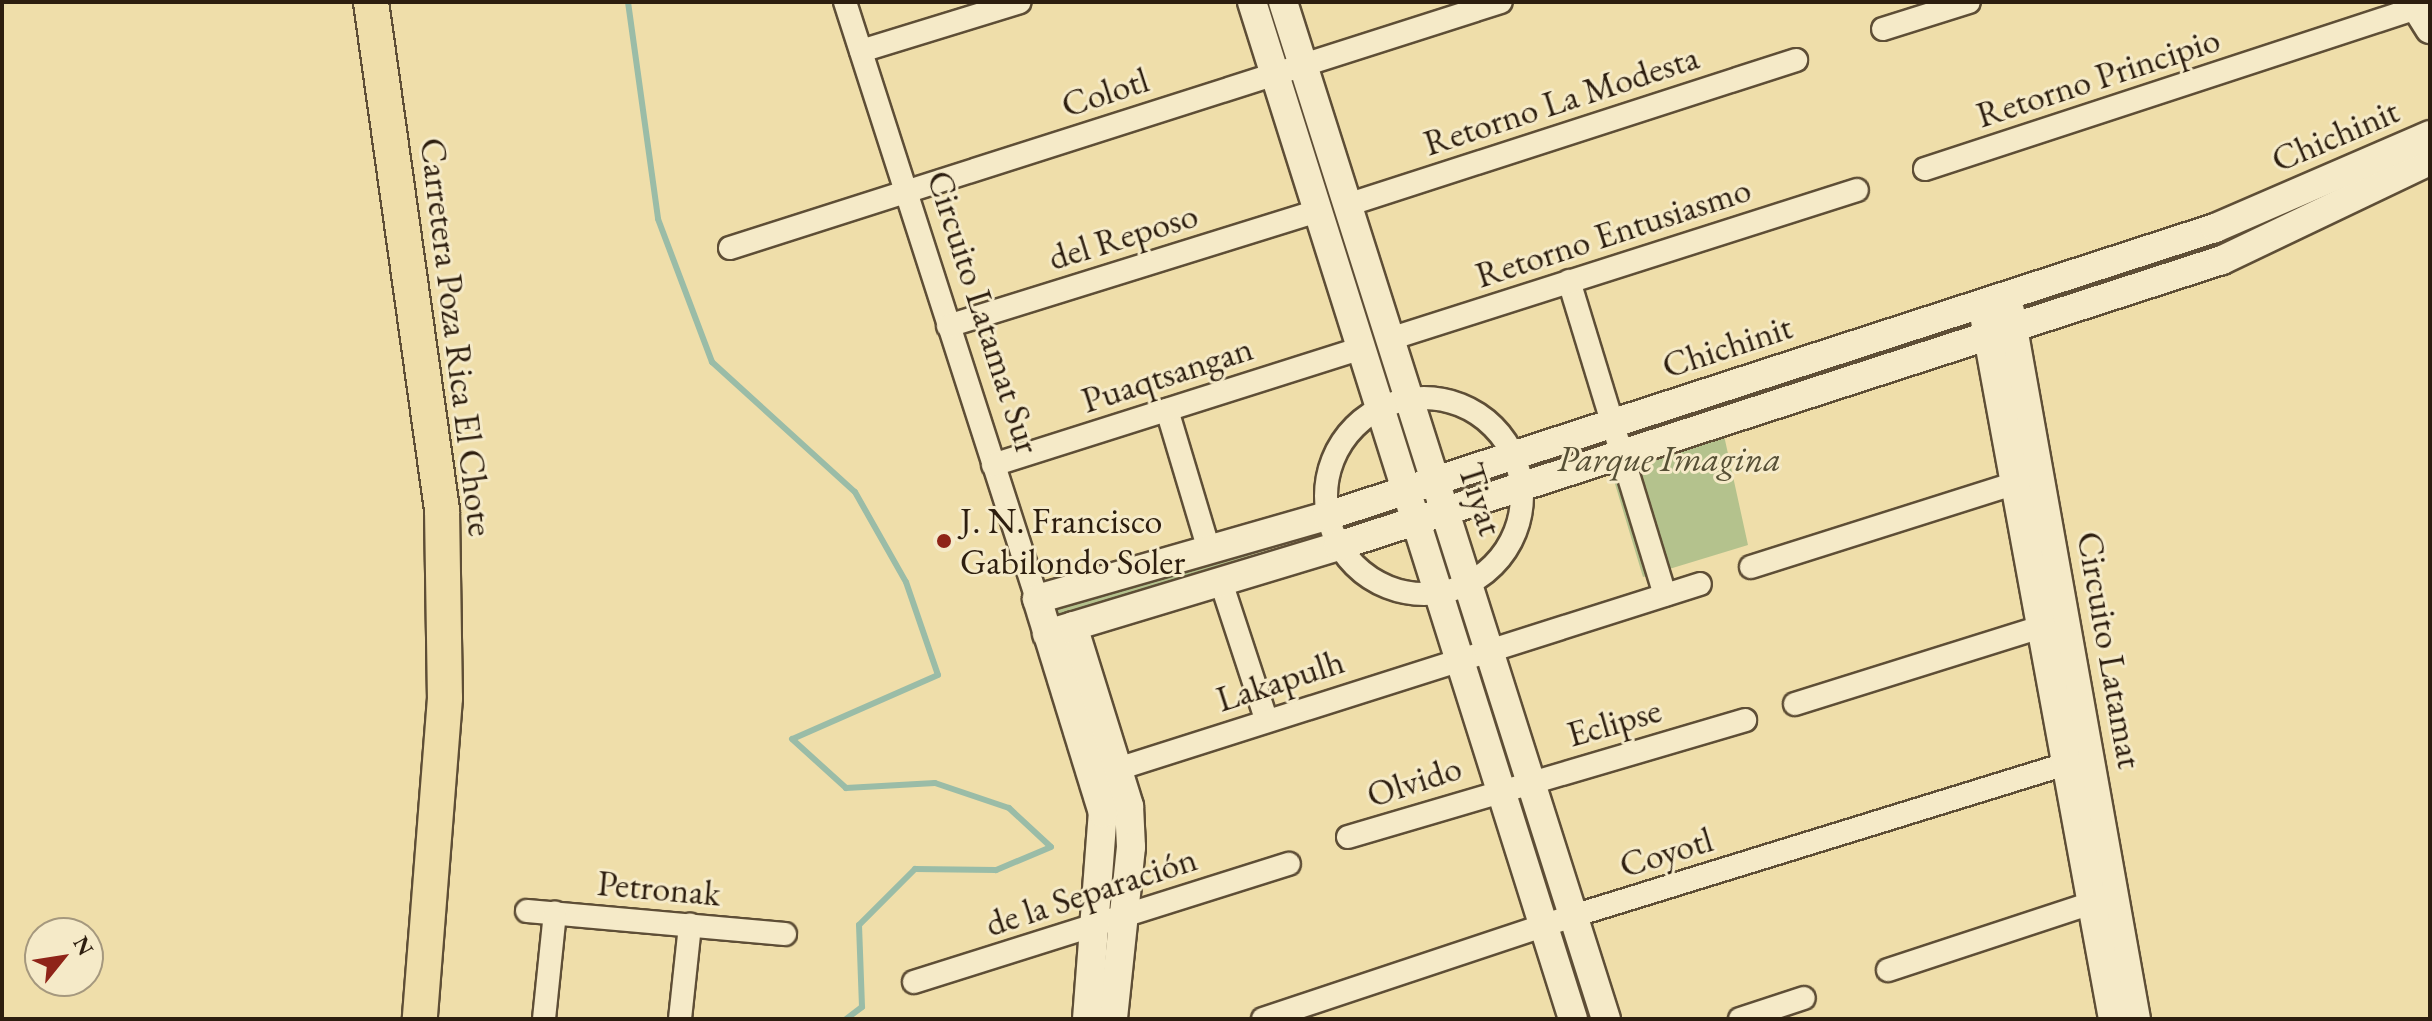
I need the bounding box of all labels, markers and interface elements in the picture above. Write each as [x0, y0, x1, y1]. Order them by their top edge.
street label: Retorno Principio [1971, 17, 2225, 137]
street label: Retorno La Modesta [1418, 35, 1704, 165]
street label: Colotl [1056, 58, 1154, 126]
street label: Chichinit [2265, 89, 2405, 181]
street label: Carretera Poza Rica El Chote [411, 135, 503, 539]
street label: Circuito Latamat Sur [918, 165, 1050, 459]
street label: Retorno Entusiasmo [1470, 167, 1756, 297]
street label: del Reposo [1043, 193, 1203, 279]
street label: Chichinit [1657, 305, 1797, 387]
street label: Puaqtsangan [1076, 326, 1258, 422]
park label: Parque Imagina [1557, 437, 1781, 481]
street label: Tiyat [1449, 457, 1513, 541]
place label: J. N. Francisco Gabilondo Soler [960, 498, 1185, 583]
street label: Circuito Latamat [2068, 528, 2152, 772]
marker: J. N. Francisco Gabilondo Soler [935, 532, 953, 550]
street label: Lakapulh [1211, 639, 1349, 721]
street label: Eclipse [1562, 688, 1666, 756]
street label: Olvido [1361, 746, 1467, 816]
street label: Coyotl [1614, 817, 1718, 887]
street label: de la Separación [980, 837, 1202, 945]
street label: Petronak [596, 861, 722, 915]
north arrow [24, 917, 104, 997]
text: N [66, 931, 100, 961]

